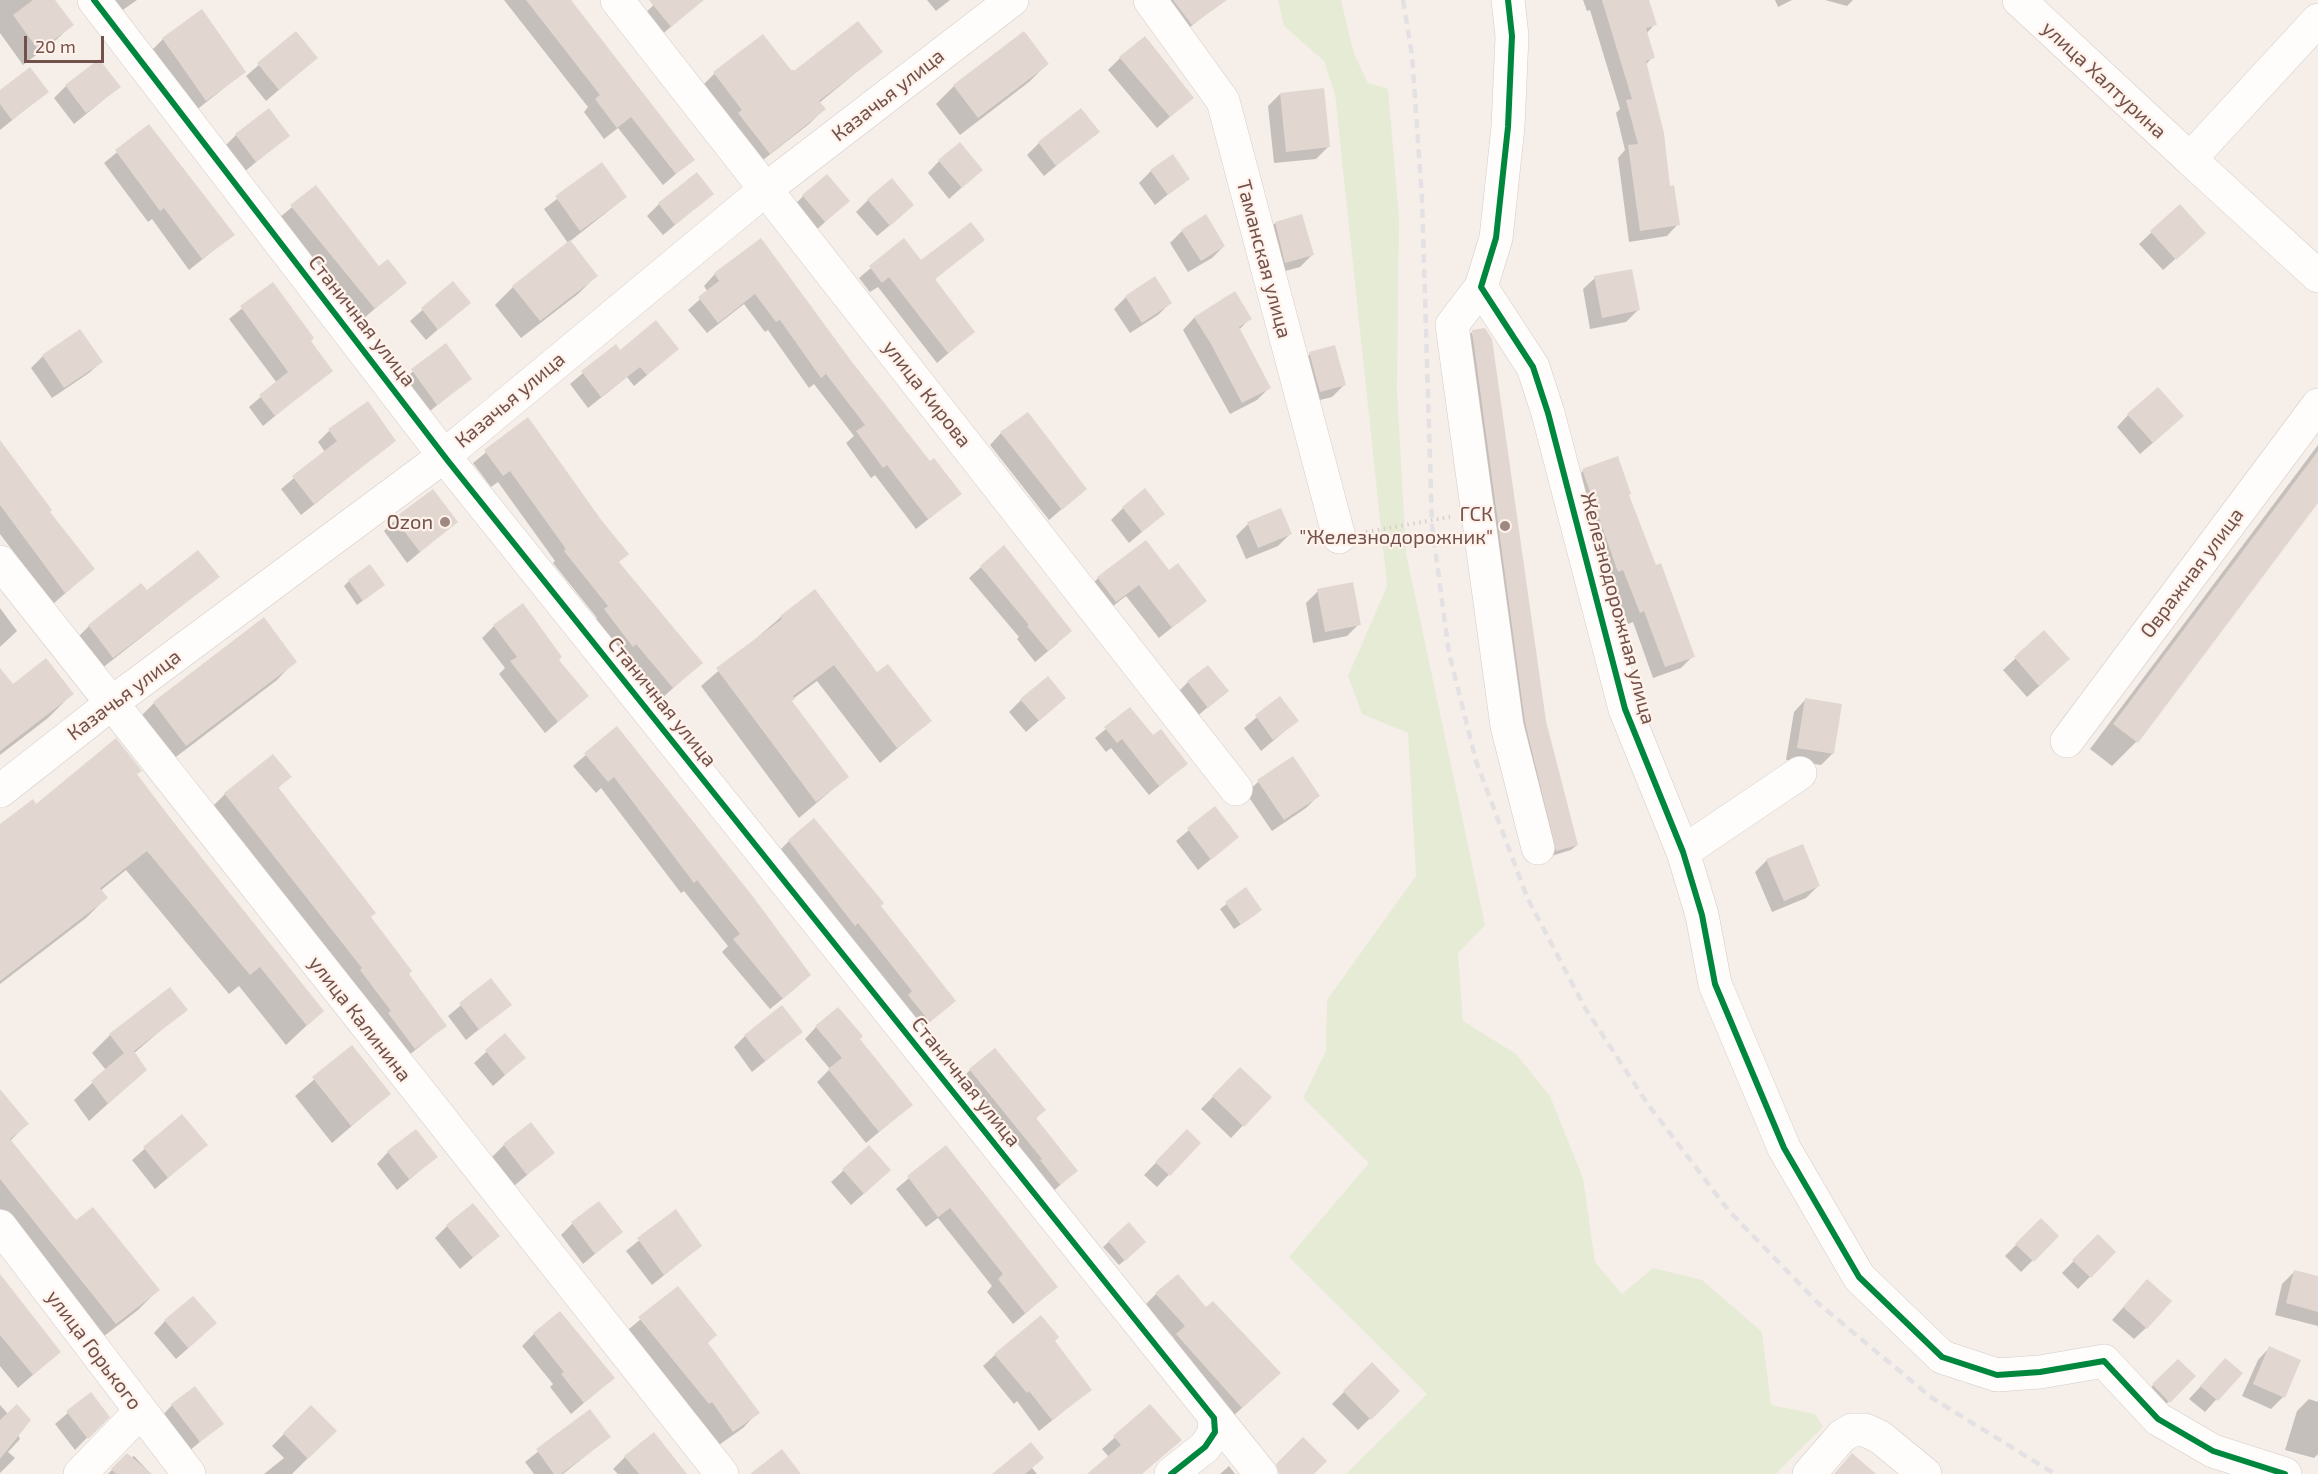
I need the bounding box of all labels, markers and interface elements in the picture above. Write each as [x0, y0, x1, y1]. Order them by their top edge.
street label: улица Халтурина [2037, 16, 2171, 144]
scale bar [27, 24, 106, 62]
text: 20 m [35, 35, 76, 57]
street label: Казачья улица [827, 44, 949, 146]
street label: Таманская улица [1231, 177, 1297, 341]
street label: Станичная улица [303, 251, 421, 391]
street label: улица Кирова [878, 336, 976, 452]
street label: Казачья улица [450, 347, 570, 453]
street label: Железнодорожная улица [1575, 489, 1661, 727]
place label: ГСК "Железнодорожник" [1299, 502, 1493, 549]
street label: Овражная улица [2135, 503, 2249, 643]
place label: Ozon [386, 510, 433, 534]
marker: Ozon [438, 515, 452, 529]
marker: ГСК "Железнодорожник" [1498, 519, 1512, 533]
street label: Станичная улица [602, 632, 722, 772]
street label: Казачья улица [62, 644, 186, 746]
street label: улица Калинина [304, 952, 416, 1086]
street label: Станичная улица [906, 1012, 1026, 1152]
street label: улица Горького [41, 1285, 147, 1415]

